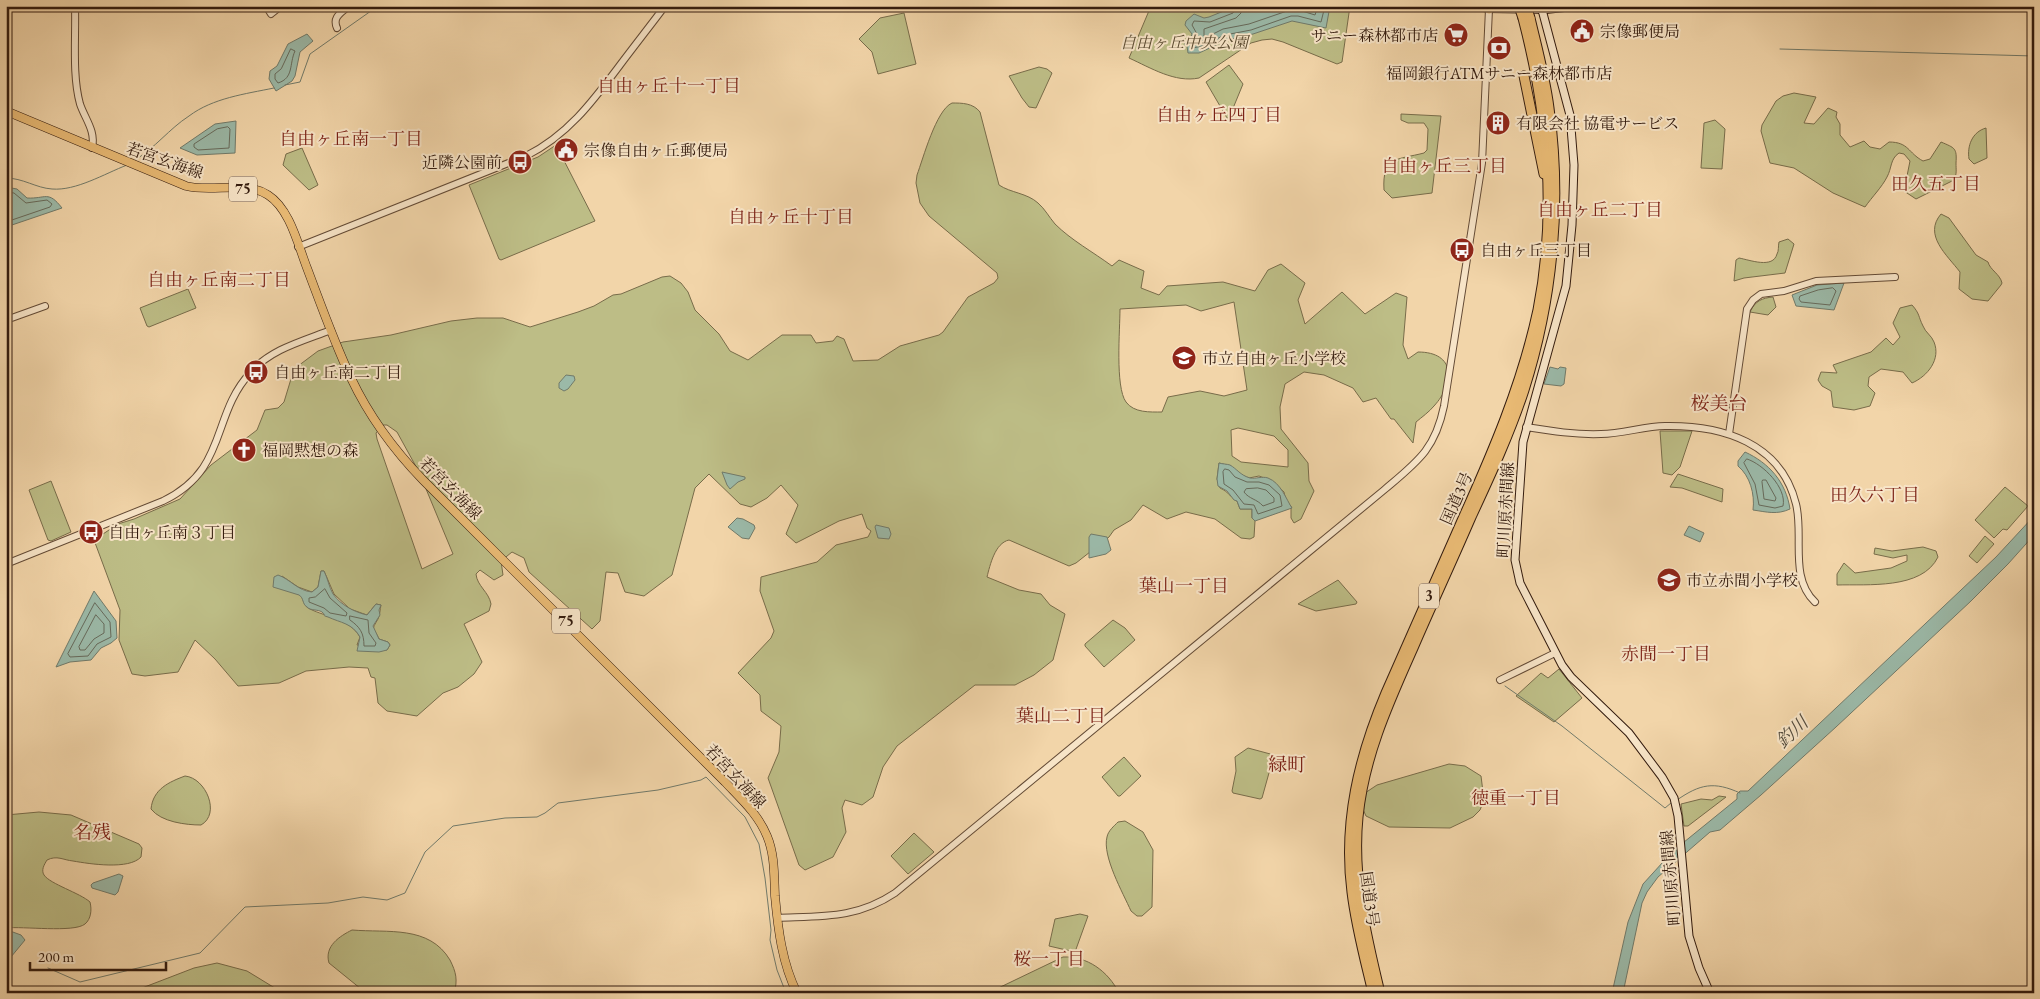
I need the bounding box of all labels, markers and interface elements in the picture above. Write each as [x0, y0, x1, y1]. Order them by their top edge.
public building icon: 宗像郵便局 [1569, 18, 1595, 44]
place label: 宗像郵便局 [1600, 21, 1680, 42]
supermarket icon: サニー森林都市店 [1443, 22, 1469, 48]
place label: サニー森林都市店 [1311, 25, 1438, 46]
park label: 自由ヶ丘中央公園 [1120, 32, 1251, 53]
bank icon: 福岡銀行ATMサニー森林都市店 [1486, 35, 1512, 61]
place label: 福岡銀行ATMサニー森林都市店 [1386, 63, 1612, 84]
district label: 自由ヶ丘十一丁目 [597, 74, 741, 97]
district label: 自由ヶ丘四丁目 [1156, 103, 1282, 126]
building icon: 有限会社 協電サービス [1485, 110, 1511, 136]
place label: 有限会社 協電サービス [1516, 113, 1679, 134]
district label: 自由ヶ丘南一丁目 [279, 127, 423, 150]
public building icon: 宗像自由ヶ丘郵便局 [553, 137, 579, 163]
street label: 若宮玄海線 [124, 138, 206, 183]
place label: 宗像自由ヶ丘郵便局 [584, 140, 728, 161]
bus stop icon: 近隣公園前 [507, 149, 533, 175]
place label: 近隣公園前 [422, 152, 502, 173]
district label: 自由ヶ丘三丁目 [1381, 154, 1507, 177]
district label: 田久五丁目 [1891, 172, 1981, 195]
road number: 75 [229, 176, 257, 202]
district label: 自由ヶ丘二丁目 [1537, 198, 1663, 221]
district label: 自由ヶ丘十丁目 [728, 205, 854, 228]
bus stop icon: 自由ヶ丘三丁目 [1449, 237, 1475, 263]
place label: 自由ヶ丘三丁目 [1480, 240, 1592, 261]
district label: 自由ヶ丘南二丁目 [147, 268, 291, 291]
school or university icon: 市立自由ヶ丘小学校 [1171, 345, 1197, 371]
place label: 市立自由ヶ丘小学校 [1202, 348, 1346, 369]
bus stop icon: 自由ヶ丘南二丁目 [243, 359, 269, 385]
place label: 自由ヶ丘南二丁目 [274, 362, 402, 383]
district label: 桜美台 [1690, 391, 1748, 416]
church icon: 福岡黙想の森 [231, 437, 257, 463]
place label: 福岡黙想の森 [262, 440, 358, 461]
street label: 若宮玄海線 [415, 453, 486, 524]
street label: 町川原赤間線 [1493, 462, 1518, 559]
street label: 国道3号 [1436, 468, 1477, 528]
district label: 田久六丁目 [1830, 483, 1920, 506]
bus stop icon: 自由ヶ丘南３丁目 [78, 519, 104, 545]
place label: 自由ヶ丘南３丁目 [108, 522, 236, 543]
school or university icon: 市立赤間小学校 [1656, 567, 1682, 593]
place label: 市立赤間小学校 [1686, 570, 1798, 591]
district label: 葉山一丁目 [1139, 574, 1229, 597]
road number: 3 [1419, 584, 1439, 608]
road number: 75 [552, 608, 580, 634]
district label: 赤間一丁目 [1621, 642, 1711, 665]
district label: 葉山二丁目 [1016, 704, 1106, 727]
water label: 釣川 [1771, 710, 1814, 752]
street label: 若宮玄海線 [701, 740, 771, 813]
district label: 緑町 [1268, 752, 1306, 777]
district label: 徳重一丁目 [1471, 786, 1561, 809]
district label: 名残 [73, 820, 111, 845]
street label: 町川原赤間線 [1656, 829, 1685, 927]
street label: 国道3号 [1355, 870, 1384, 928]
scale bar [30, 939, 166, 971]
text: 200 m [38, 947, 75, 966]
district label: 桜一丁目 [1013, 947, 1085, 970]

